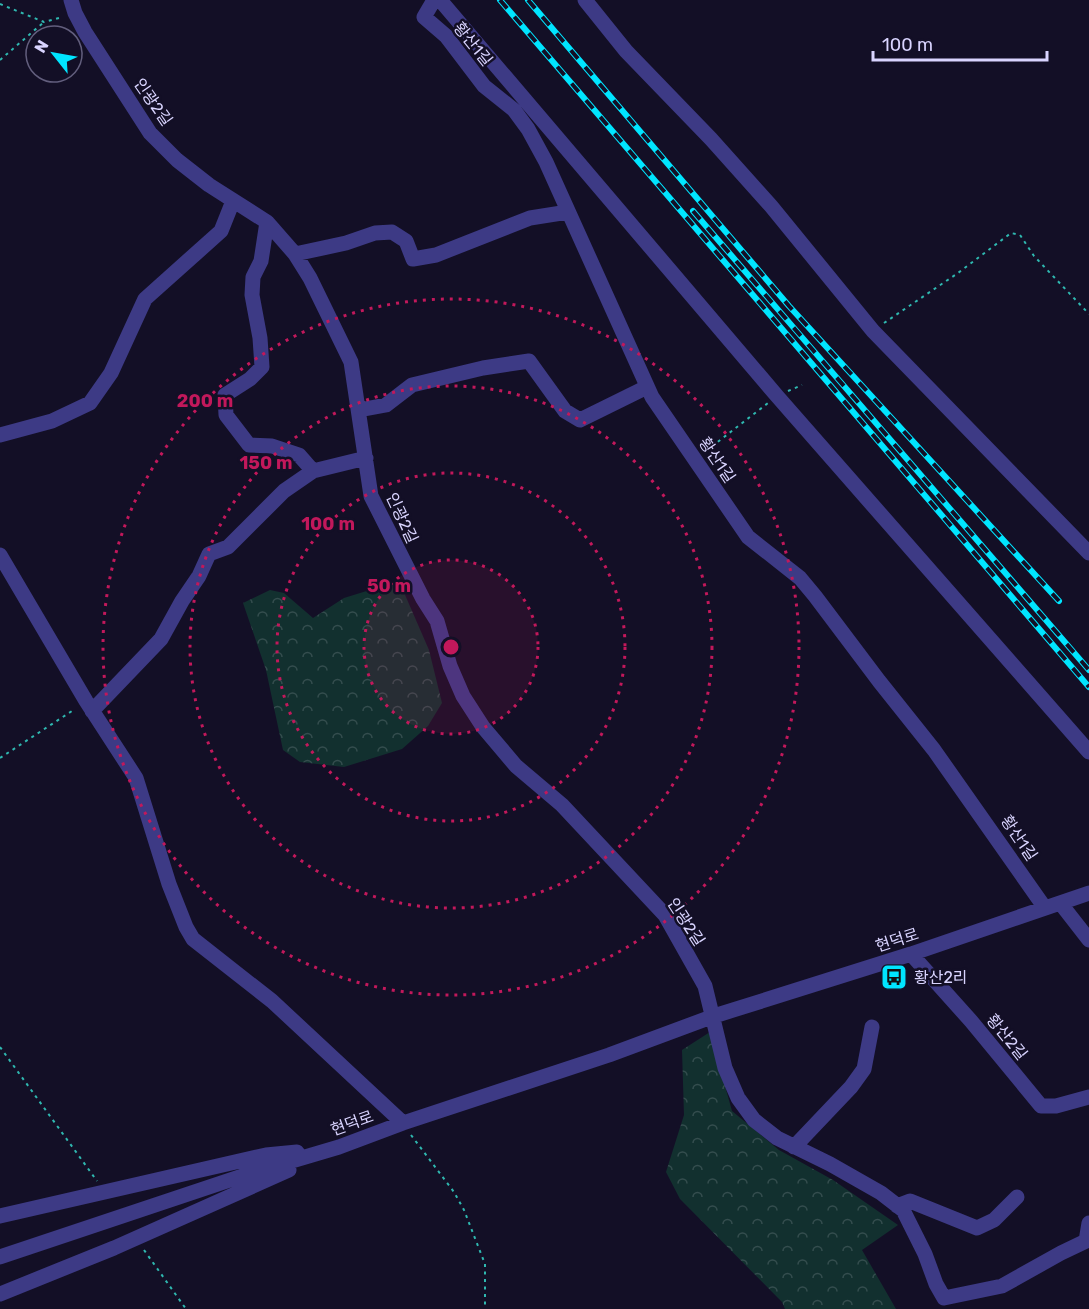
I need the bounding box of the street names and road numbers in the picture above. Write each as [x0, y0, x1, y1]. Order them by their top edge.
street label: 황산1길 [450, 18, 496, 70]
street label: 인광2길 [130, 75, 176, 129]
street label: 황산1길 [695, 434, 739, 486]
street label: 인광2길 [382, 490, 422, 546]
street label: 황산1길 [997, 812, 1041, 864]
street label: 인광2길 [663, 894, 709, 950]
street label: 현덕로 [873, 924, 921, 956]
street label: 황산2길 [983, 1010, 1031, 1064]
street label: 현덕로 [328, 1106, 376, 1139]

